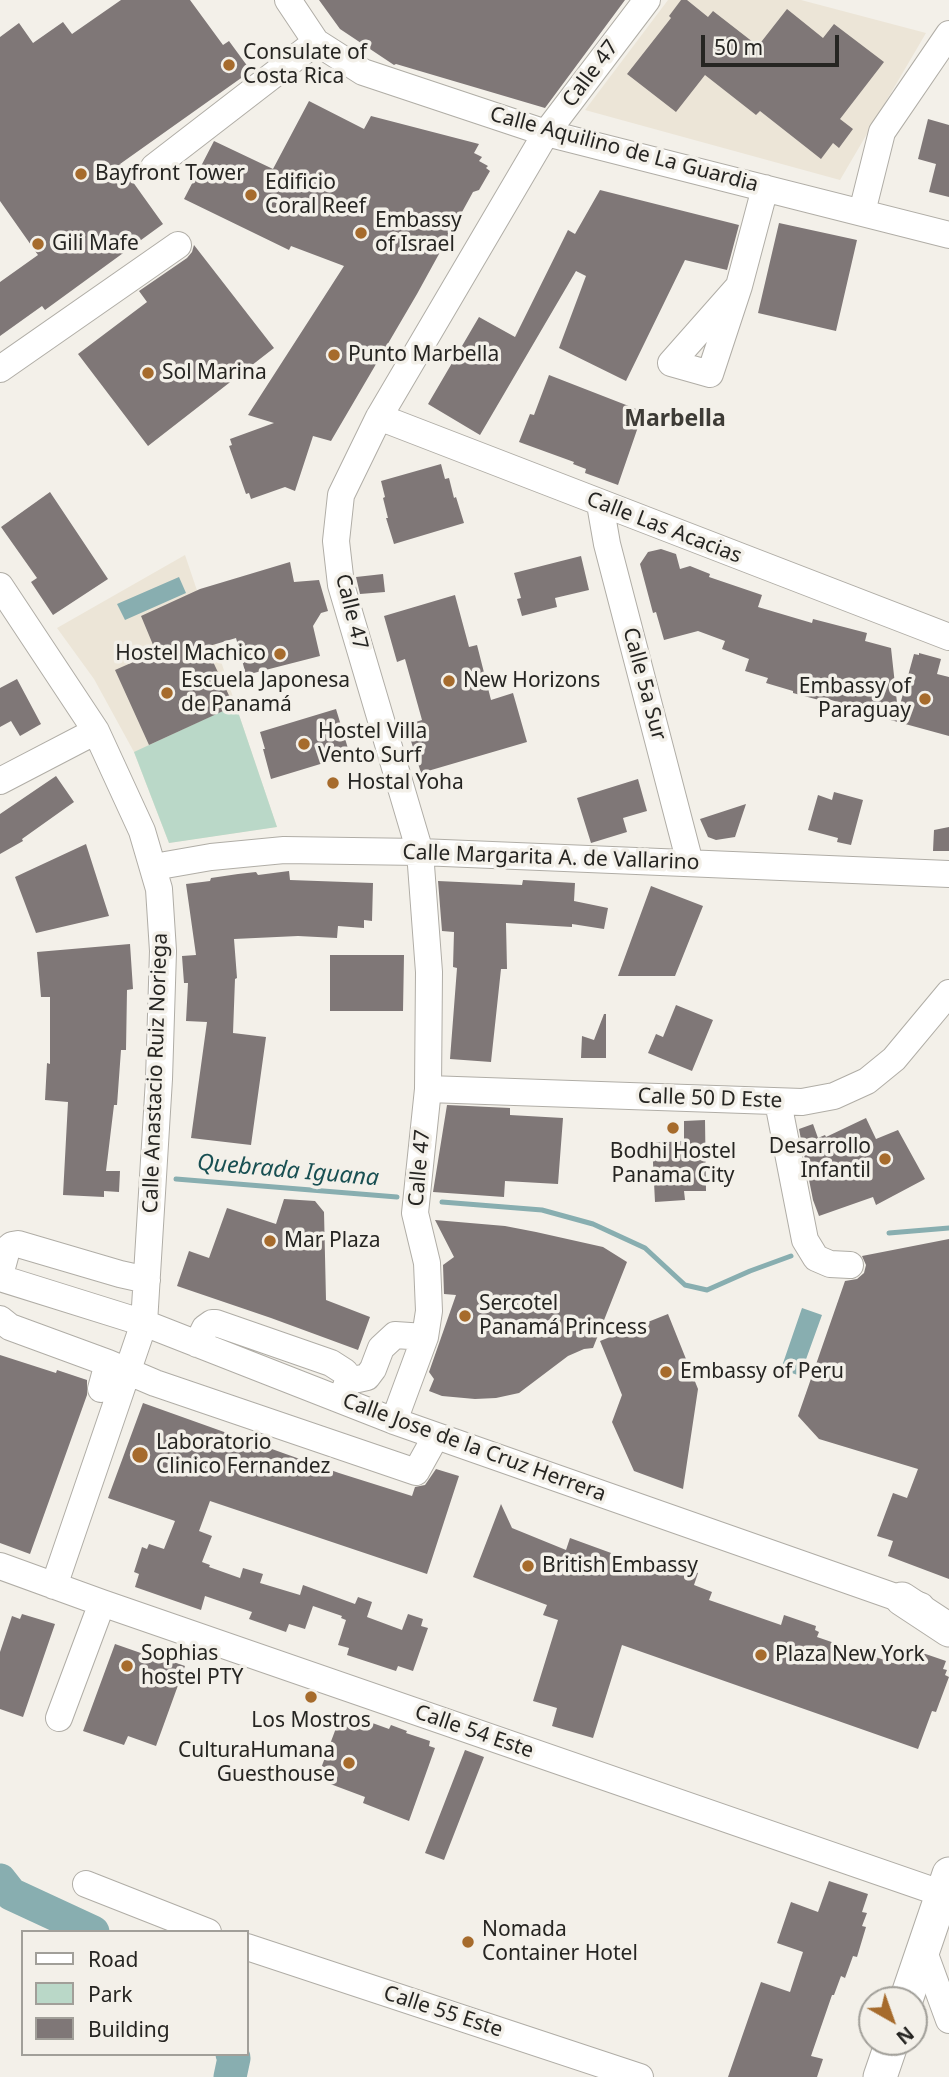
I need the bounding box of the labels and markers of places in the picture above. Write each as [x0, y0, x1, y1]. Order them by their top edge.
place label: Consulate of Costa Rica [243, 40, 367, 90]
marker: Consulate of Costa Rica [221, 57, 237, 73]
place label: Bayfront Tower [95, 161, 245, 187]
marker: Bayfront Tower [73, 166, 89, 182]
place label: Edificio Coral Reef [265, 170, 366, 220]
marker: Edificio Coral Reef [243, 187, 259, 203]
place label: Embassy of Israel [375, 208, 462, 258]
marker: Embassy of Israel [353, 225, 369, 241]
place label: Gili Mafe [52, 231, 139, 257]
marker: Gili Mafe [30, 236, 46, 252]
place label: Punto Marbella [348, 342, 499, 368]
marker: Punto Marbella [326, 347, 342, 363]
place label: Sol Marina [162, 360, 267, 386]
marker: Sol Marina [140, 365, 156, 381]
place label: Hostel Machico [115, 641, 266, 667]
marker: Hostel Machico [272, 646, 288, 662]
place label: Escuela Japonesa de Panamá [181, 668, 350, 718]
place label: New Horizons [463, 668, 600, 694]
marker: New Horizons [441, 673, 457, 689]
place label: Embassy of Paraguay [799, 674, 911, 724]
marker: Escuela Japonesa de Panamá [159, 685, 175, 701]
marker: Embassy of Paraguay [917, 691, 933, 707]
place label: Hostel Villa Vento Surf [318, 719, 427, 769]
marker: Hostel Villa Vento Surf [296, 736, 312, 752]
place label: Hostal Yoha [347, 770, 464, 796]
marker: Hostal Yoha [325, 775, 341, 791]
marker: Bodhi Hostel Panama City [665, 1120, 681, 1136]
place label: Desarrollo Infantil [769, 1134, 871, 1184]
place label: Bodhi Hostel Panama City [610, 1139, 736, 1189]
marker: Desarrollo Infantil [877, 1151, 893, 1167]
place label: Mar Plaza [284, 1228, 381, 1254]
marker: Mar Plaza [262, 1233, 278, 1249]
place label: Sercotel Panamá Princess [479, 1291, 647, 1341]
marker: Sercotel Panamá Princess [457, 1308, 473, 1324]
place label: Embassy of Peru [680, 1359, 844, 1385]
marker: Embassy of Peru [658, 1364, 674, 1380]
place label: Laboratorio Clinico Fernandez [156, 1430, 330, 1480]
marker: Laboratorio Clinico Fernandez [130, 1445, 150, 1465]
place label: British Embassy [542, 1553, 698, 1579]
marker: British Embassy [520, 1558, 536, 1574]
place label: Sophias hostel PTY [141, 1641, 243, 1691]
place label: Plaza New York [775, 1642, 925, 1668]
marker: Plaza New York [753, 1647, 769, 1663]
marker: Sophias hostel PTY [119, 1658, 135, 1674]
marker: Los Mostros [303, 1689, 319, 1705]
place label: Los Mostros [251, 1708, 371, 1734]
place label: CulturaHumana Guesthouse [178, 1738, 335, 1788]
marker: CulturaHumana Guesthouse [341, 1755, 357, 1771]
place label: Nomada Container Hotel [482, 1917, 638, 1967]
marker: Nomada Container Hotel [460, 1934, 476, 1950]

